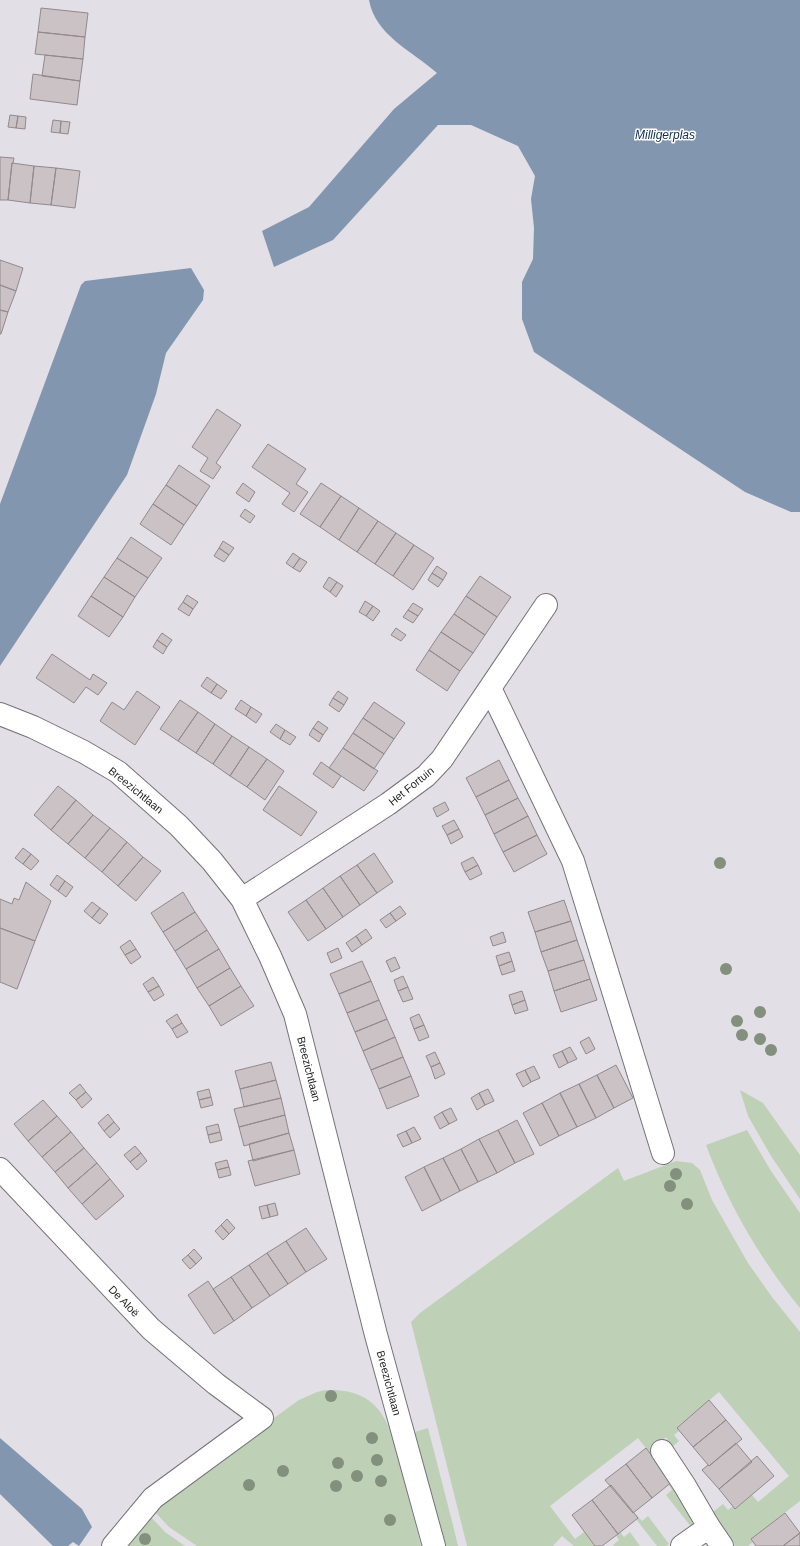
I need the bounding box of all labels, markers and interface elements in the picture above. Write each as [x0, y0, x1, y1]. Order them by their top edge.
water label: Milligerplas [635, 128, 695, 142]
street label: Breezichtlaan [106, 764, 166, 816]
street label: Het Fortuin [386, 764, 436, 808]
street label: Breezichtlaan [295, 1035, 323, 1103]
street label: De Aloë [106, 1283, 142, 1319]
street label: Breezichtlaan [375, 1349, 403, 1417]

